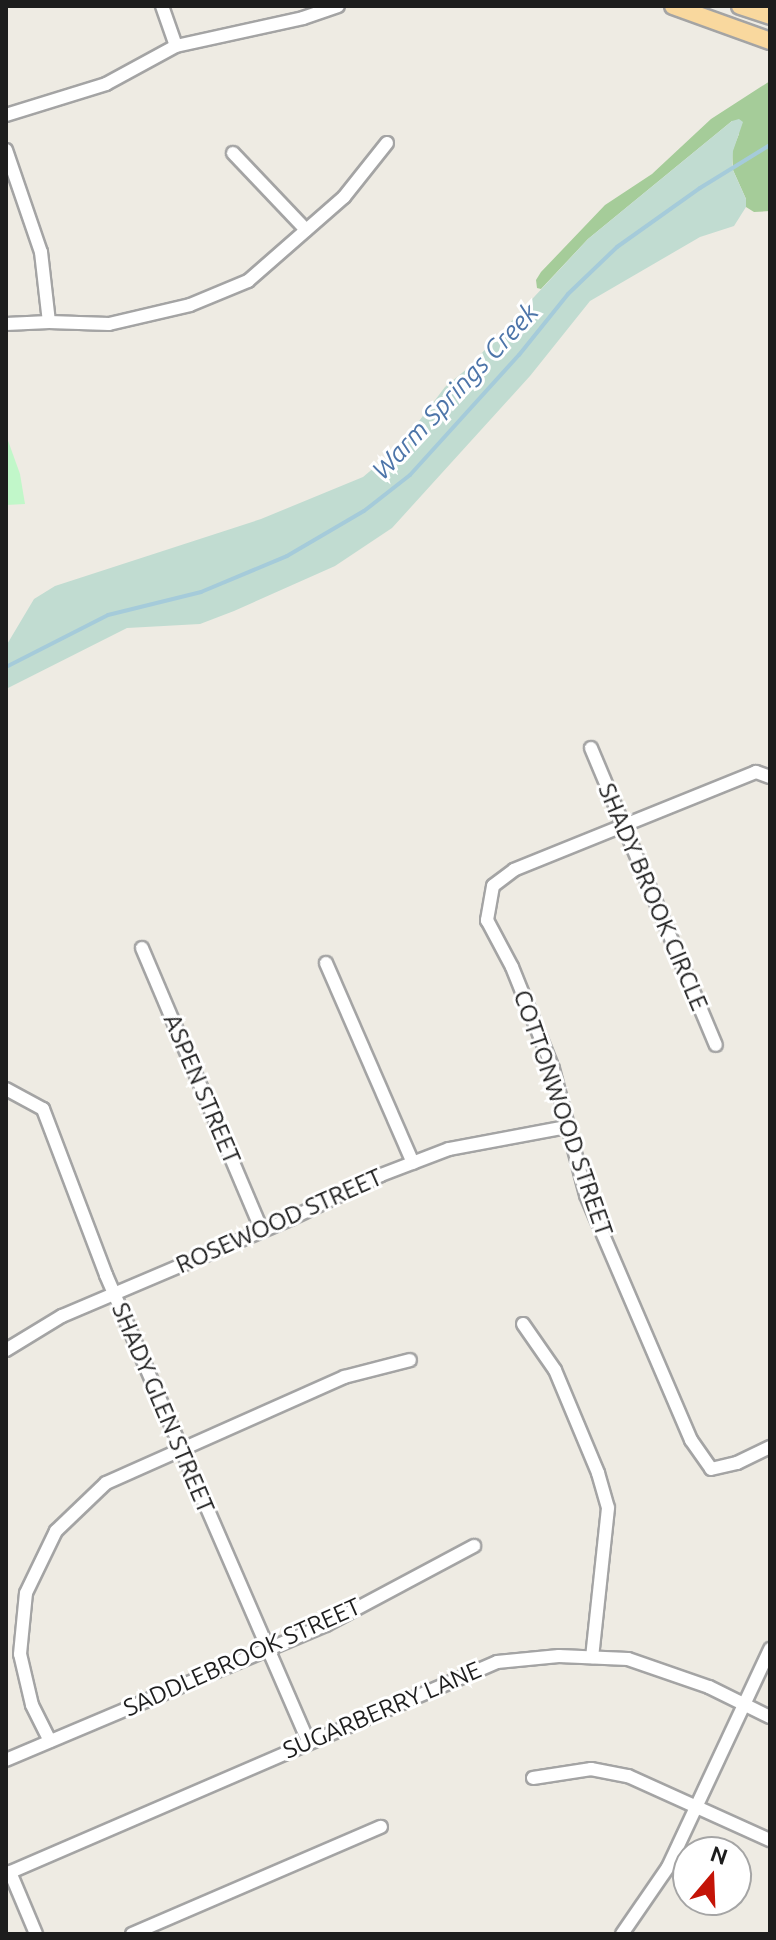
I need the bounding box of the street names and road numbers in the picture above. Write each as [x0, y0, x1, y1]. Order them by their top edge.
street label: SHADY BROOK CIRCLE [592, 779, 714, 1015]
street label: COTTONWOOD STREET [507, 986, 619, 1240]
street label: ASPEN STREET [157, 1010, 247, 1168]
street label: ROSEWOOD STREET [171, 1163, 387, 1279]
street label: SHADY GLEN STREET [106, 1298, 220, 1518]
street label: SADDLEBROOK STREET [119, 1592, 365, 1722]
street label: SUGARBERRY LANE [279, 1655, 485, 1765]

